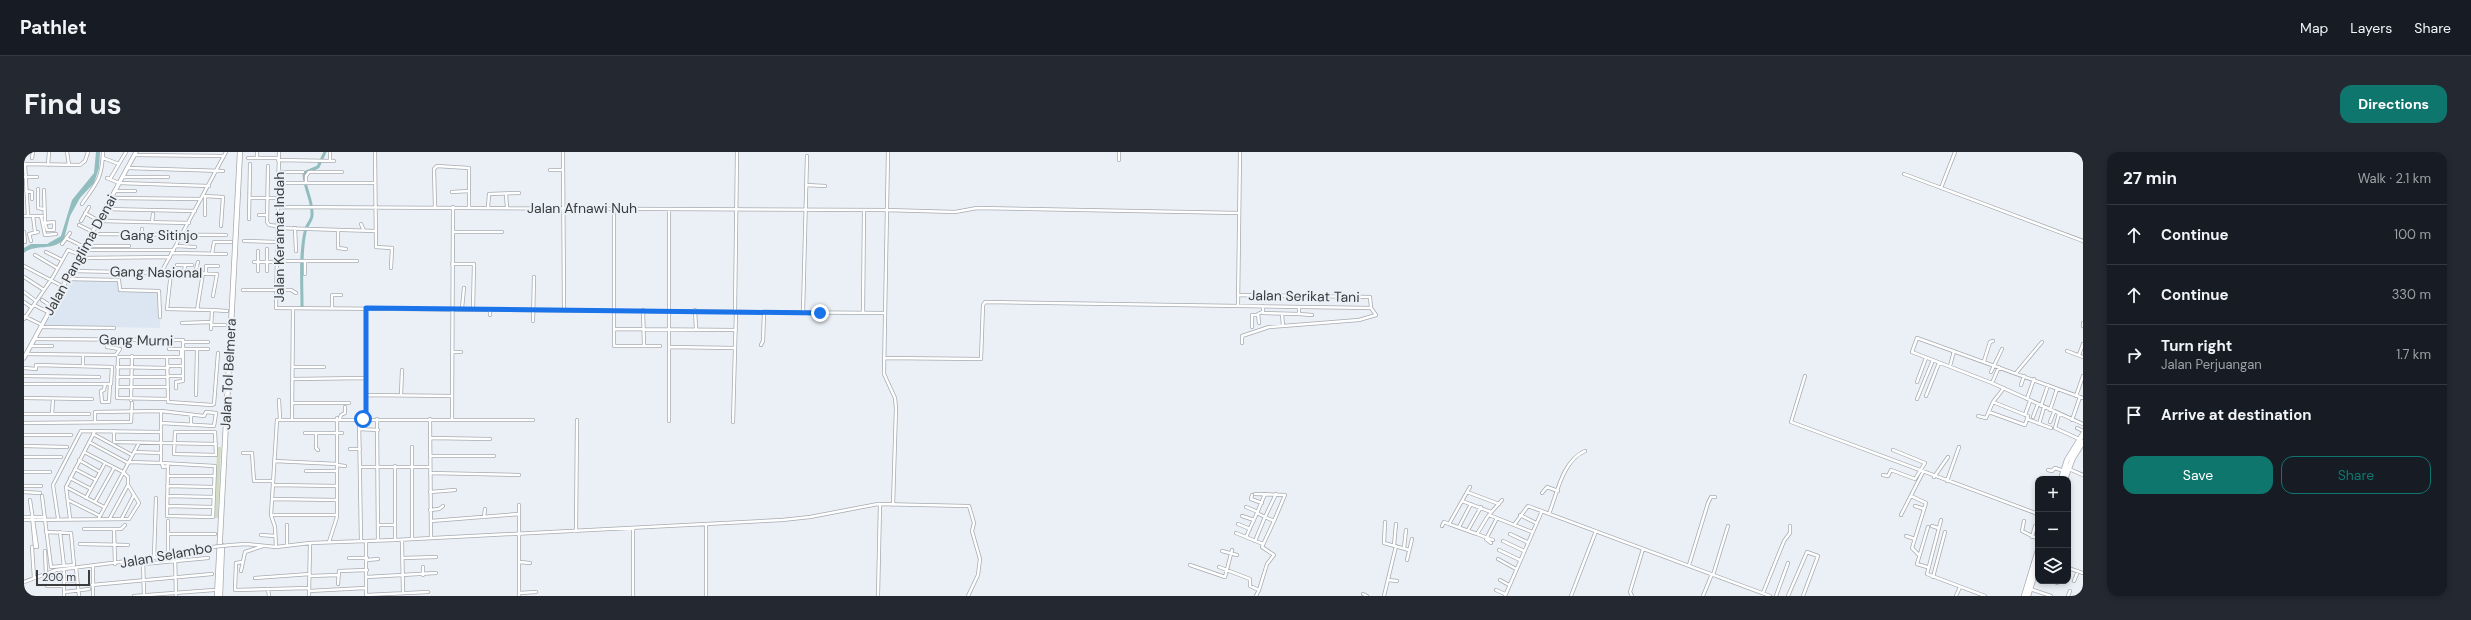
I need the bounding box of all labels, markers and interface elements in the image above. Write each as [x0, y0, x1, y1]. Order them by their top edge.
text: Pathlet [20, 15, 87, 40]
text: Map [2300, 19, 2328, 37]
text: Layers [2350, 19, 2392, 37]
text: Share [2414, 19, 2451, 37]
button: Directions [2340, 85, 2447, 123]
text: Find us [24, 86, 122, 123]
text: 27 min [2123, 167, 2177, 189]
text: Walk · 2.1 km [2358, 170, 2431, 187]
street label: Jalan Keramat Indah [270, 172, 288, 302]
street label: Jalan Panglima Denai [39, 191, 121, 319]
street label: Jalan Afnawi Nuh [527, 199, 637, 217]
icon: ahead [2123, 224, 2145, 246]
text: Continue [2161, 225, 2229, 245]
street label: Gang Sitinjo [120, 226, 198, 244]
text: 100 m [2394, 226, 2431, 243]
street label: Gang Nasional [110, 262, 202, 282]
icon: ahead [2123, 284, 2145, 306]
text: Continue [2161, 285, 2229, 305]
street label: Jalan Serikat Tani [1248, 286, 1360, 306]
text: 330 m [2392, 286, 2431, 303]
route end [811, 304, 829, 322]
street label: Jalan Tol Belmera [216, 318, 240, 430]
street label: Gang Murni [99, 330, 173, 350]
text: Turn right [2161, 336, 2232, 356]
icon: right [2123, 344, 2145, 366]
text: 1.7 km [2396, 346, 2431, 363]
text: Jalan Perjuangan [2161, 356, 2262, 373]
icon: arrive [2123, 404, 2145, 426]
text: Arrive at destination [2161, 405, 2312, 425]
route start [354, 410, 372, 428]
button: Save [2123, 456, 2273, 494]
button: Share [2281, 456, 2431, 494]
map controls [2035, 476, 2071, 584]
button: + [2035, 476, 2071, 512]
button: − [2035, 512, 2071, 548]
street label: Jalan Selambo [118, 538, 214, 572]
button: layers [2035, 548, 2071, 584]
scale bar [36, 568, 90, 587]
text: 200 m [42, 570, 76, 584]

